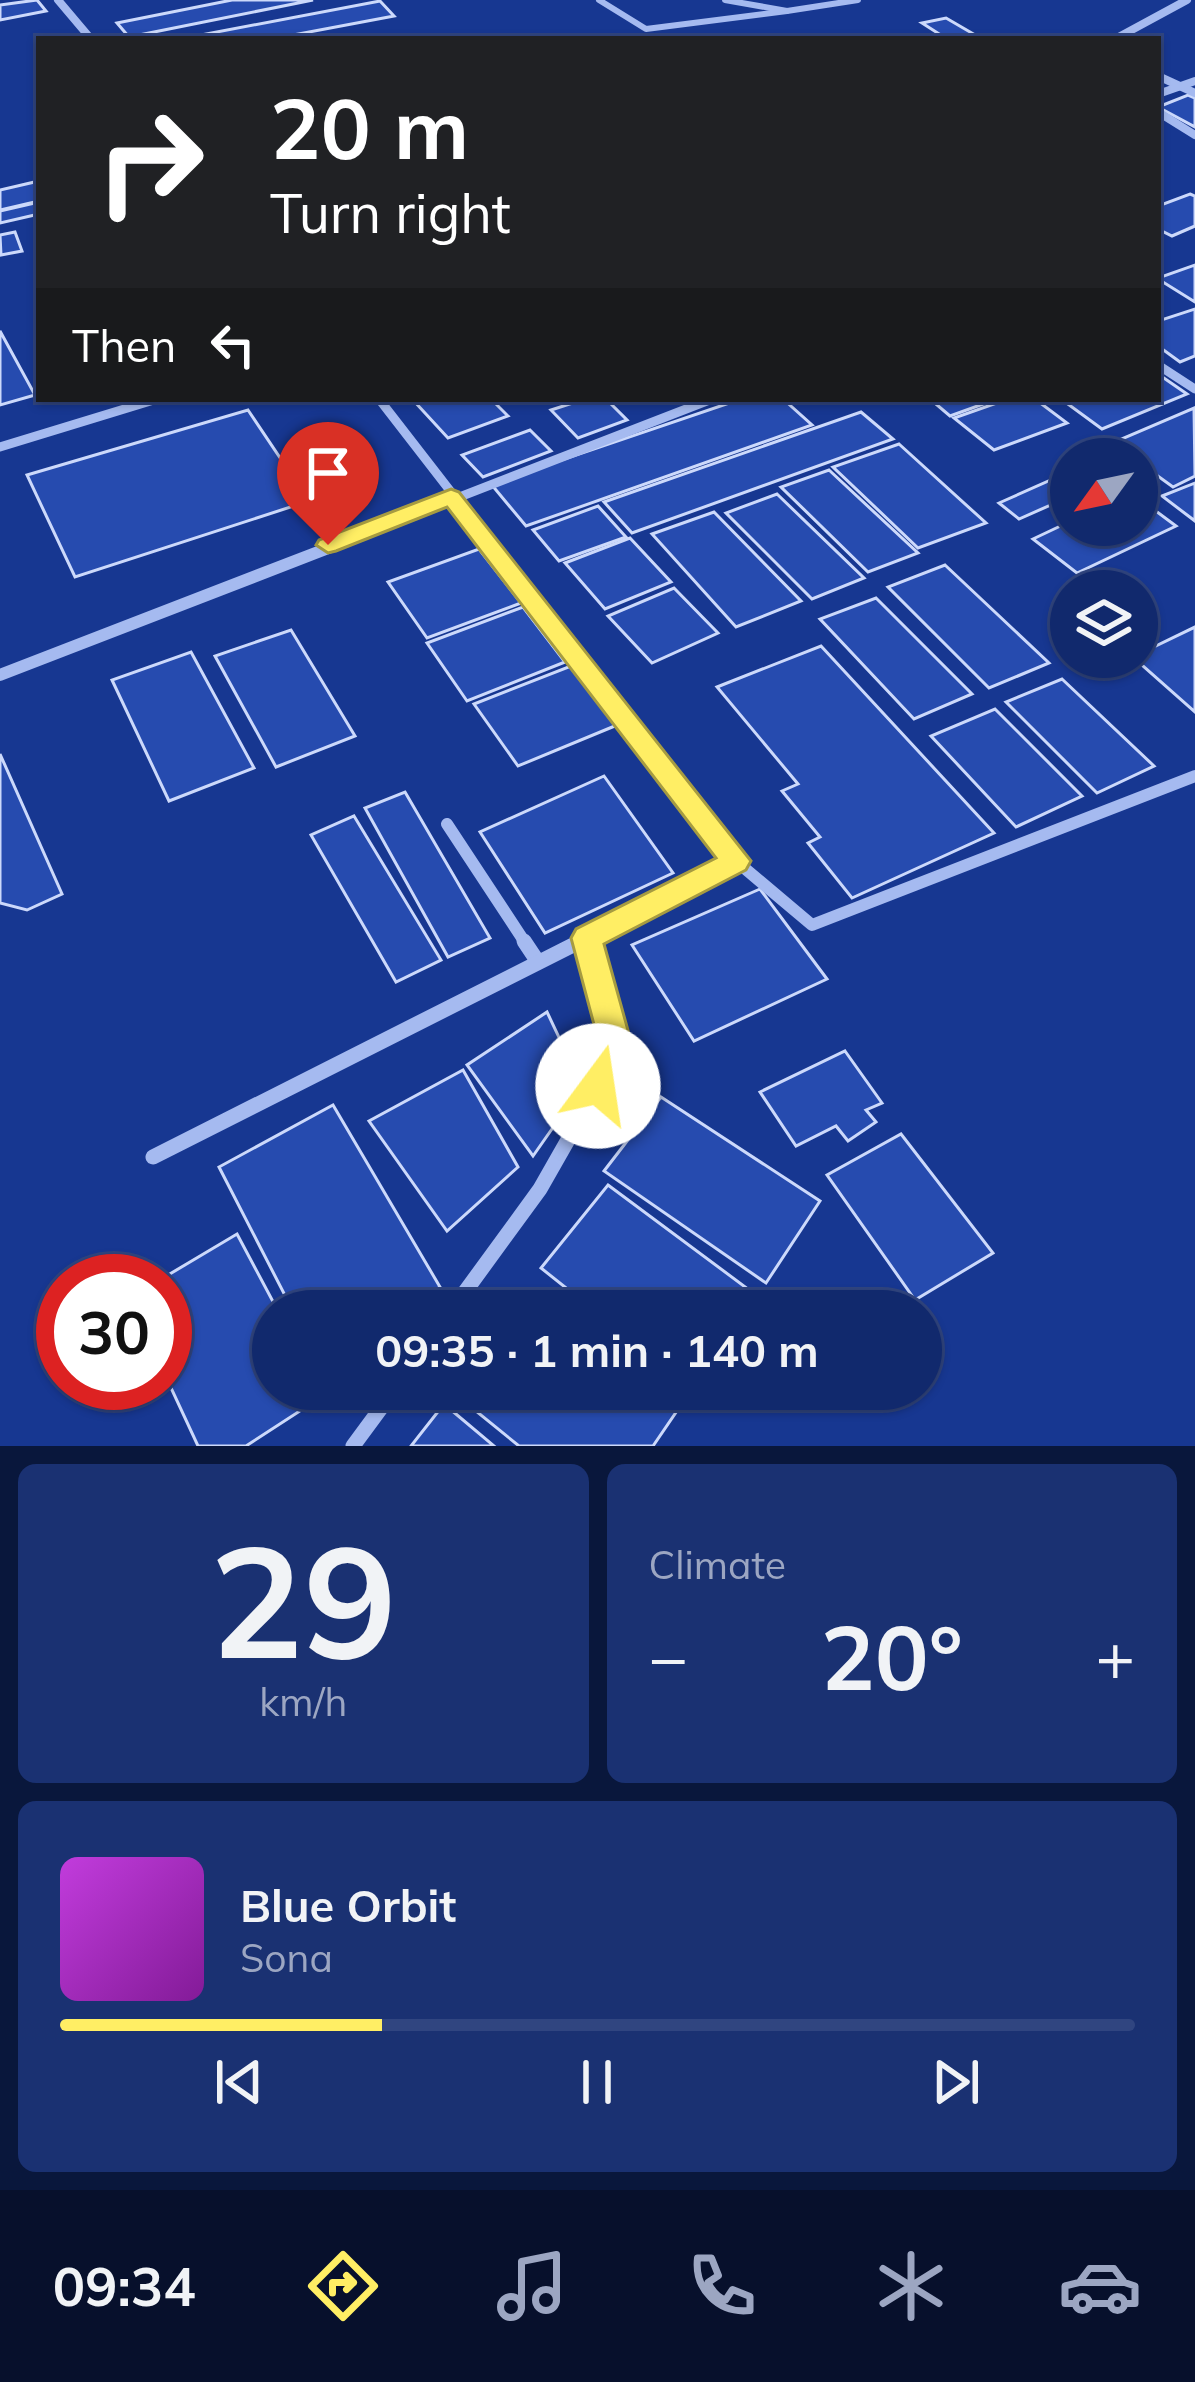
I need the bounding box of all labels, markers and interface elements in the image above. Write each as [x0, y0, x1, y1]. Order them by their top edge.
text: 20 m [270, 75, 469, 180]
icon: right [72, 84, 228, 240]
text: Turn right [270, 179, 511, 247]
icon: left [200, 312, 266, 378]
text: Then [72, 317, 176, 373]
pin [277, 422, 379, 545]
north arrow [1050, 438, 1158, 546]
map controls [1050, 438, 1158, 678]
icon: arrive [295, 440, 361, 506]
button: layers [1050, 570, 1158, 678]
position arrow [535, 1023, 661, 1149]
speed limit sign: 30 [36, 1254, 192, 1410]
text: 09:35 · 1 min · 140 m [375, 1322, 819, 1378]
text: 29 [210, 1501, 397, 1697]
text: Climate [649, 1540, 786, 1589]
text: 20° [821, 1600, 963, 1713]
text: − [649, 1615, 688, 1698]
text: + [1095, 1615, 1135, 1698]
text: km/h [259, 1677, 347, 1726]
text: Blue Orbit [240, 1877, 456, 1933]
text: Sona [240, 1933, 333, 1982]
icon: previous [206, 2049, 272, 2115]
icon: pause [564, 2049, 630, 2115]
icon: next [923, 2049, 989, 2115]
icon: directions [301, 2244, 385, 2328]
icon: music [490, 2244, 574, 2328]
icon: phone [680, 2244, 764, 2328]
icon: climate [869, 2244, 953, 2328]
icon: car [1058, 2244, 1142, 2328]
text: 09:34 [53, 2252, 196, 2320]

